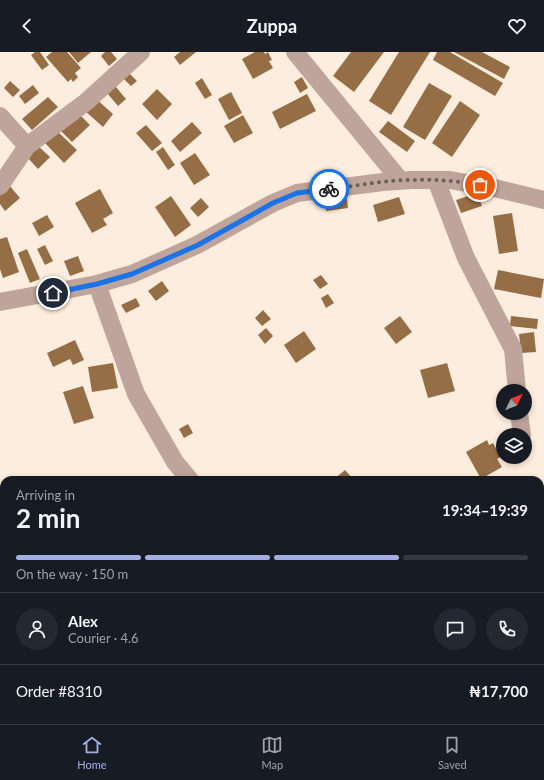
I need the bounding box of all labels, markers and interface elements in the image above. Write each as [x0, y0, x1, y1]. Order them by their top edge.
icon: back [16, 15, 38, 37]
text: Zuppa [247, 15, 297, 37]
icon: heart [506, 15, 528, 37]
pin [463, 168, 497, 202]
courier [309, 169, 349, 209]
icon: bag [469, 174, 491, 196]
icon: bike [318, 178, 340, 200]
pin [36, 276, 70, 310]
icon: home [42, 282, 64, 304]
north arrow [496, 384, 532, 420]
map controls [496, 384, 532, 464]
button: layers [496, 428, 532, 464]
text: Arriving in [16, 487, 75, 503]
text: 19:34–19:39 [442, 501, 528, 519]
text: 2 min [16, 502, 80, 534]
text: On the way · 150 m [16, 566, 128, 582]
button: person [16, 608, 58, 650]
button: chat [434, 608, 476, 650]
button: phone [486, 608, 528, 650]
text: Alex [68, 612, 98, 630]
text: Courier · 4.6 [68, 630, 139, 646]
text: Order #8310 [16, 682, 102, 700]
text: ₦17,700 [469, 682, 528, 700]
tab: Home [77, 734, 107, 771]
tab: Map [261, 734, 283, 771]
tab: Saved [438, 734, 467, 771]

